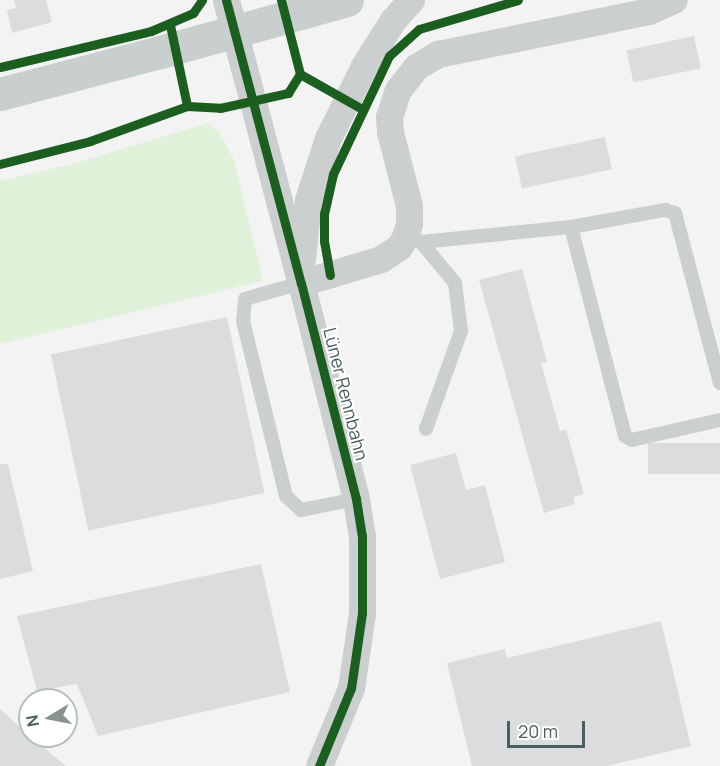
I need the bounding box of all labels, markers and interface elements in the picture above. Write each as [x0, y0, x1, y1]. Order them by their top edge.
street label: Lüner Rennbahn [319, 325, 373, 463]
north arrow [18, 688, 78, 748]
scale bar [510, 709, 588, 747]
text: N [20, 713, 44, 728]
text: 20 m [518, 719, 558, 743]

